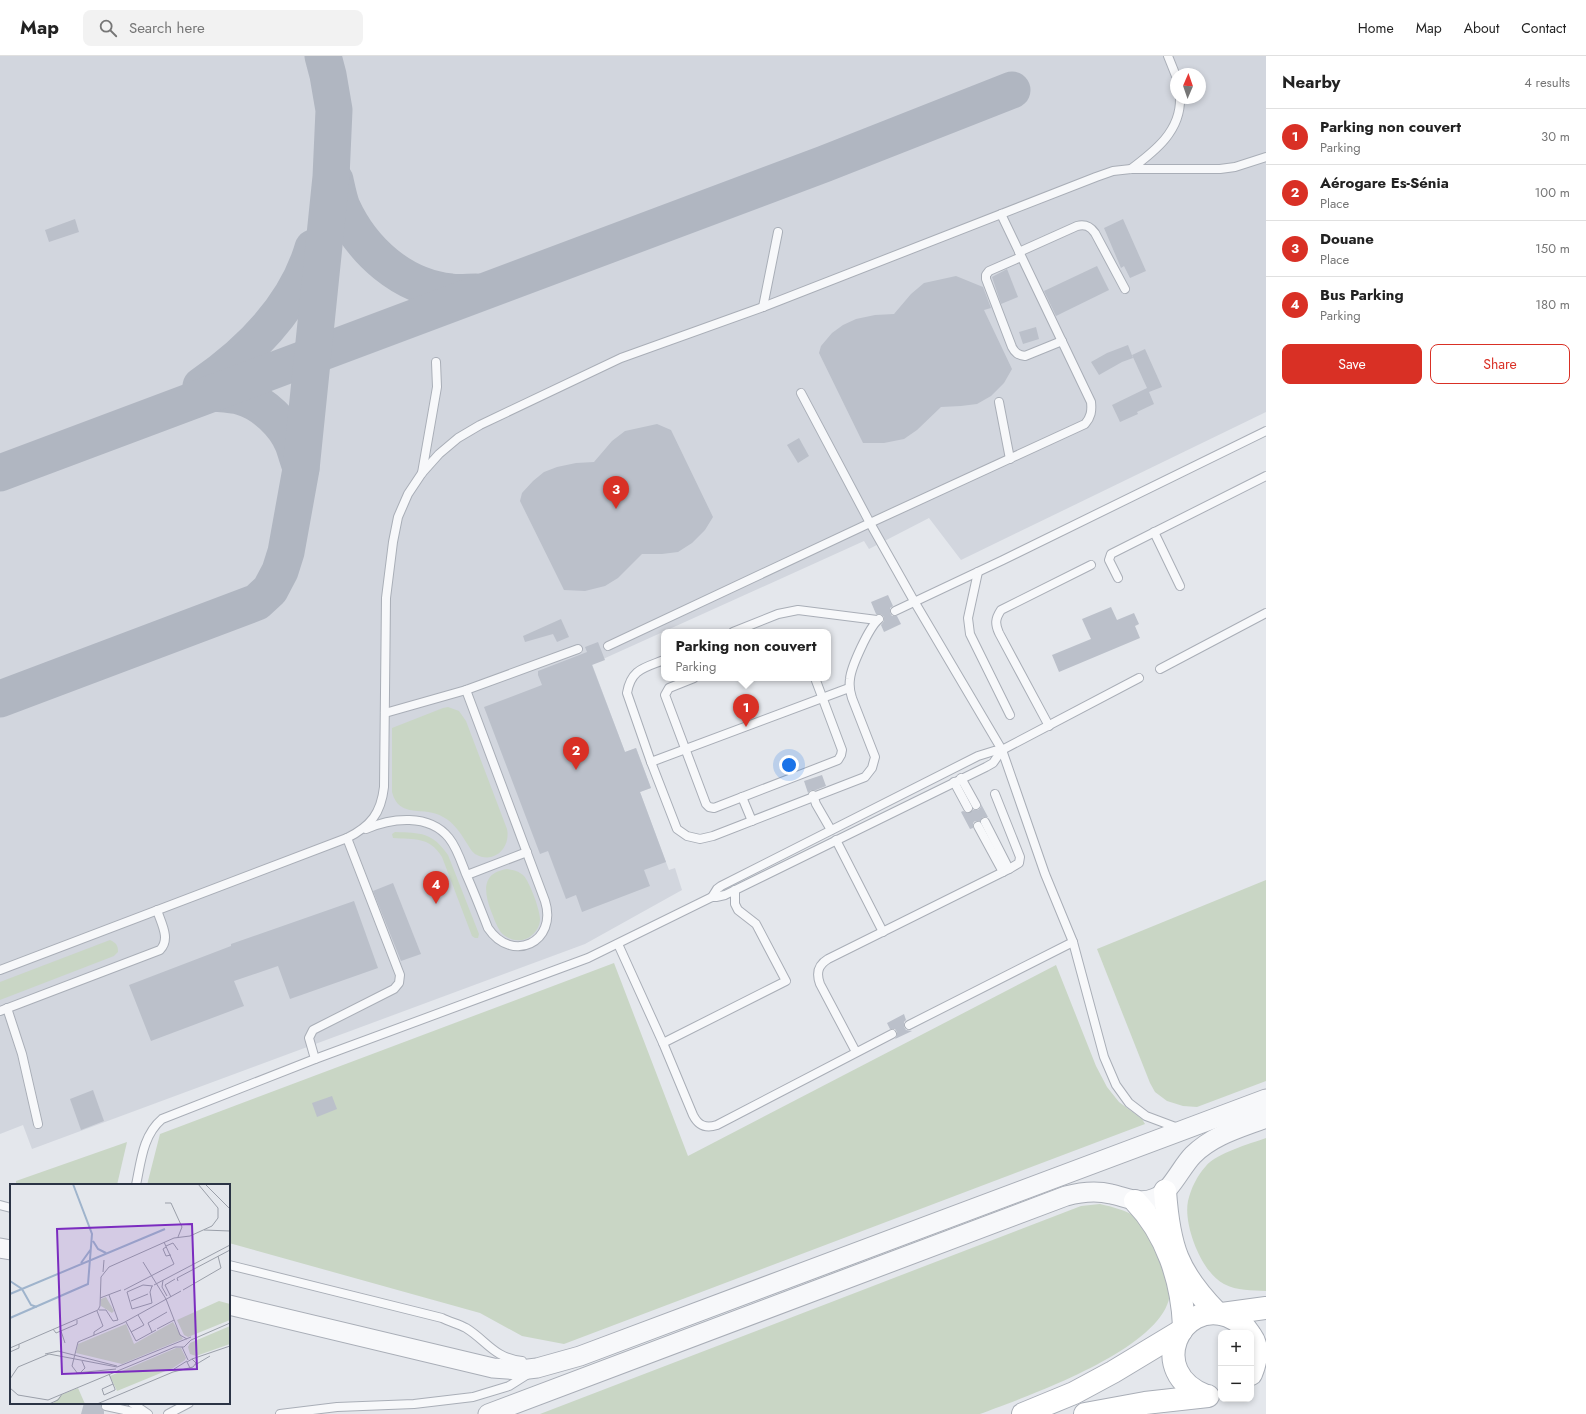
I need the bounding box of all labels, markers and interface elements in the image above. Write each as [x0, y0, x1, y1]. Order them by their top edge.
search box [83, 10, 363, 46]
text: Map [20, 14, 59, 41]
icon: search [97, 17, 119, 39]
text: Search here [129, 17, 205, 39]
text: Home [1358, 18, 1394, 38]
text: Map [1416, 18, 1442, 38]
text: About [1464, 18, 1499, 38]
text: Contact [1521, 18, 1566, 38]
north arrow [1170, 68, 1206, 104]
text: Nearby [1282, 70, 1340, 94]
text: 4 results [1524, 73, 1570, 92]
text: Parking non couvert [1320, 116, 1461, 138]
text: 1 [1292, 127, 1298, 146]
text: 30 m [1541, 127, 1570, 146]
text: Parking [1320, 138, 1361, 157]
text: Aérogare Es-Sénia [1320, 172, 1449, 194]
text: 2 [1291, 183, 1299, 202]
text: 100 m [1535, 183, 1570, 202]
text: Place [1320, 194, 1349, 213]
text: Douane [1320, 228, 1374, 250]
text: 3 [1291, 239, 1299, 258]
text: 150 m [1535, 239, 1570, 258]
text: Place [1320, 250, 1349, 269]
text: Bus Parking [1320, 284, 1404, 306]
text: 4 [1290, 295, 1300, 314]
text: 180 m [1535, 295, 1570, 314]
text: Parking [1320, 306, 1361, 325]
button: Save [1282, 344, 1422, 384]
button: Share [1430, 344, 1570, 384]
pin: 3 [603, 476, 629, 509]
popup [661, 629, 831, 681]
text: Parking non couvert [676, 635, 816, 657]
text: Parking [676, 657, 716, 676]
pin: 1 [733, 694, 759, 727]
pin: 2 [563, 737, 589, 770]
your location [779, 755, 799, 775]
pin: 4 [423, 871, 449, 904]
inset map [10, 1184, 230, 1404]
map controls [1218, 1330, 1254, 1402]
button: + [1218, 1330, 1254, 1366]
button: − [1218, 1366, 1254, 1402]

